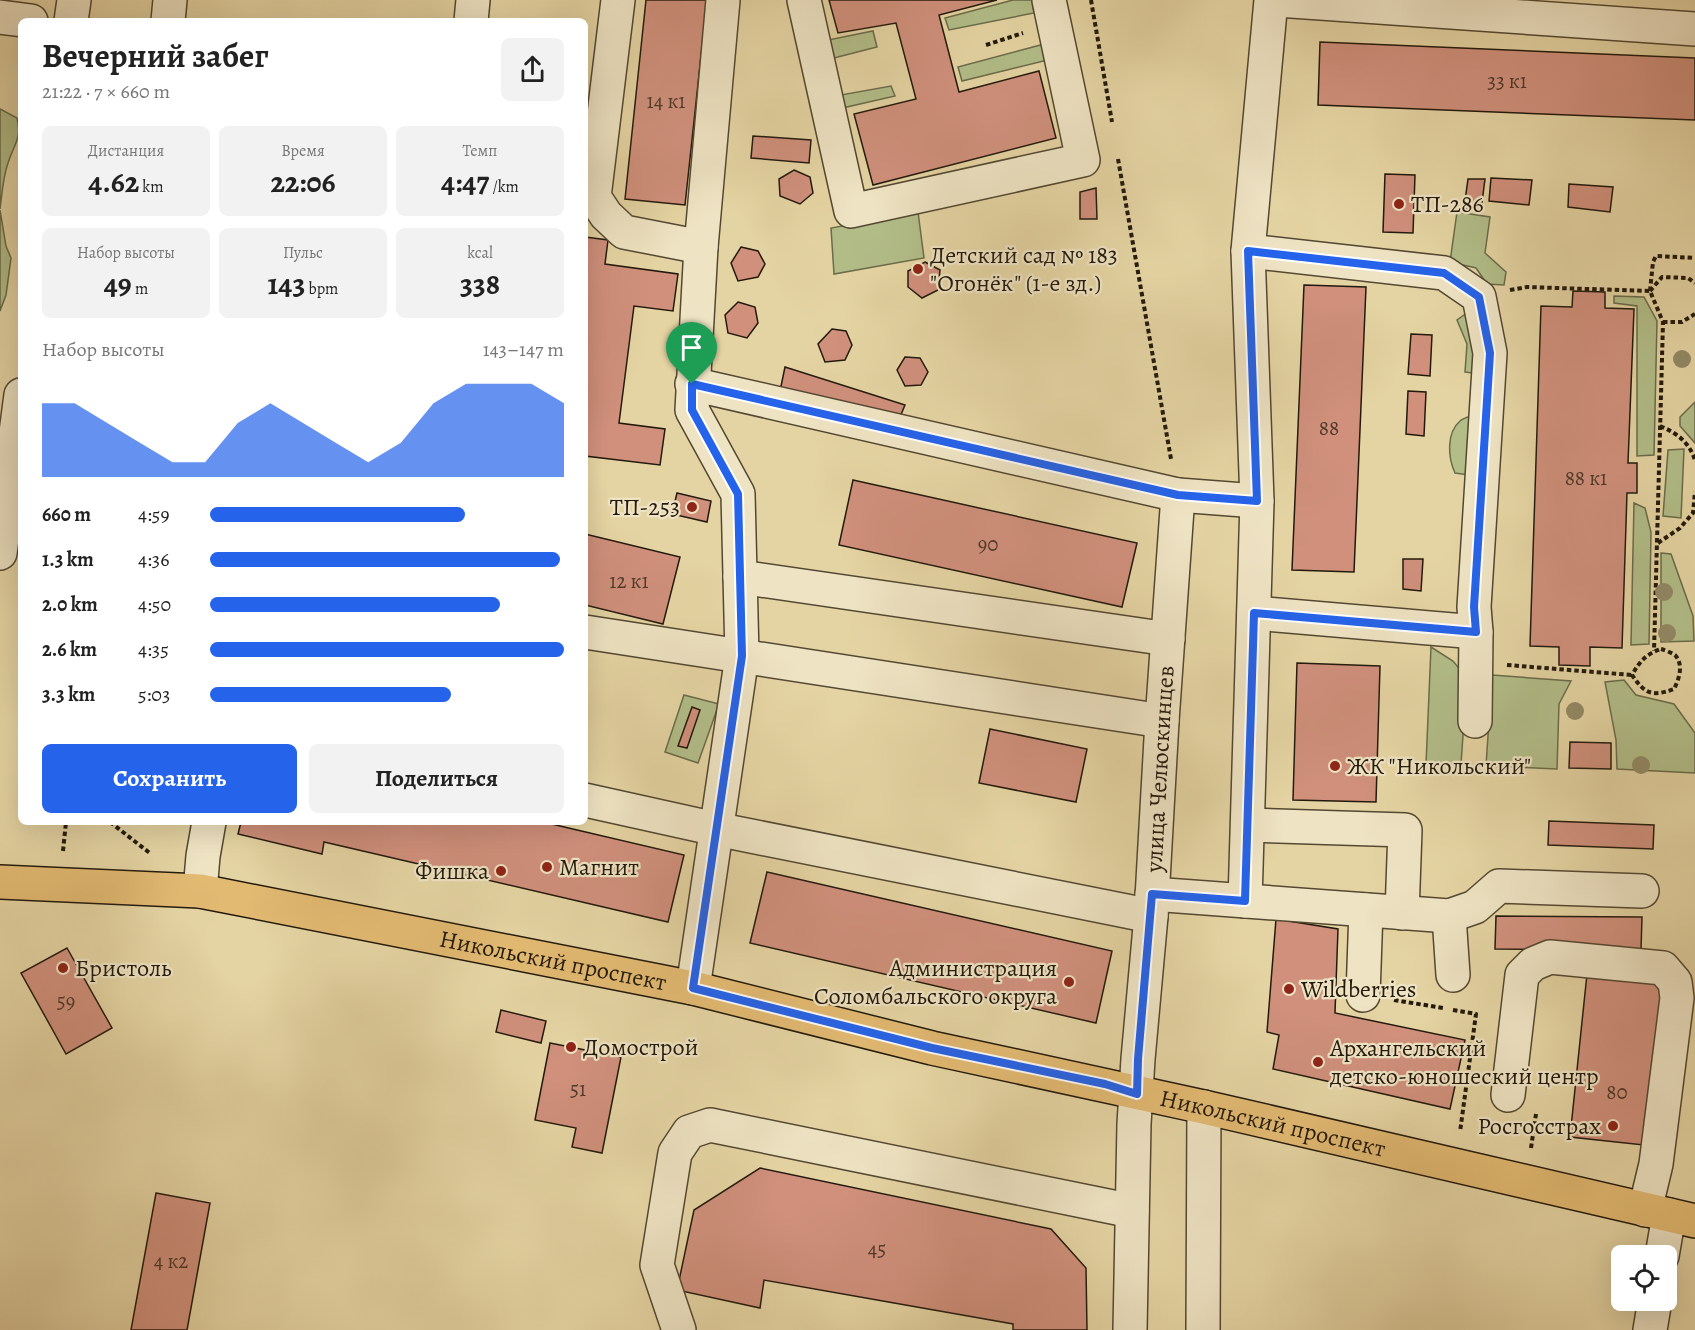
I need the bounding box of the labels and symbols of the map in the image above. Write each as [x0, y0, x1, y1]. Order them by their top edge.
house number: 33 к1 [1487, 67, 1527, 95]
house number: 14 к1 [647, 87, 685, 115]
place label: ТП-286 [1411, 188, 1484, 220]
marker: ТП-286 [1392, 197, 1406, 211]
place label: Детский сад № 183 "Огонёк" (1-е зд.) [930, 239, 1118, 299]
marker: Детский сад № 183 "Огонёк" (1-е зд.) [911, 262, 925, 276]
pin [666, 322, 717, 384]
house number: 88 [1319, 414, 1339, 442]
house number: 88 к1 [1565, 464, 1607, 492]
place label: ТП-253 [610, 491, 680, 523]
marker: ТП-253 [685, 500, 699, 514]
house number: 90 [978, 530, 998, 558]
house number: 12 к1 [609, 567, 649, 595]
street label: улица Челюскинцев [1137, 665, 1182, 874]
place label: ЖК "Никольский" [1347, 750, 1531, 782]
marker: ЖК "Никольский" [1328, 759, 1342, 773]
place label: Магнит [559, 851, 639, 883]
place label: Фишка [415, 855, 489, 887]
marker: Магнит [540, 860, 554, 874]
marker: Фишка [494, 864, 508, 878]
street label: Никольский проспект [437, 922, 670, 999]
place label: Бристоль [75, 952, 172, 984]
place label: Администрация Соломбальского округа [814, 952, 1057, 1012]
marker: Бристоль [56, 961, 70, 975]
place label: Wildberries [1300, 973, 1416, 1005]
marker: Администрация Соломбальского округа [1062, 975, 1076, 989]
marker: Wildberries [1282, 982, 1296, 996]
house number: 59 [57, 987, 75, 1015]
place label: Домострой [583, 1031, 699, 1063]
place label: Архангельский детско-юношеский центр [1329, 1032, 1599, 1092]
marker: Домострой [564, 1040, 578, 1054]
marker: Архангельский детско-юношеский центр [1311, 1055, 1325, 1069]
house number: 51 [570, 1075, 586, 1103]
house number: 80 [1606, 1078, 1628, 1106]
street label: Никольский проспект [1157, 1082, 1389, 1165]
place label: Росгосстрах [1478, 1110, 1601, 1142]
marker: Росгосстрах [1606, 1119, 1620, 1133]
house number: 45 [868, 1235, 886, 1263]
house number: 4 к2 [154, 1247, 188, 1275]

